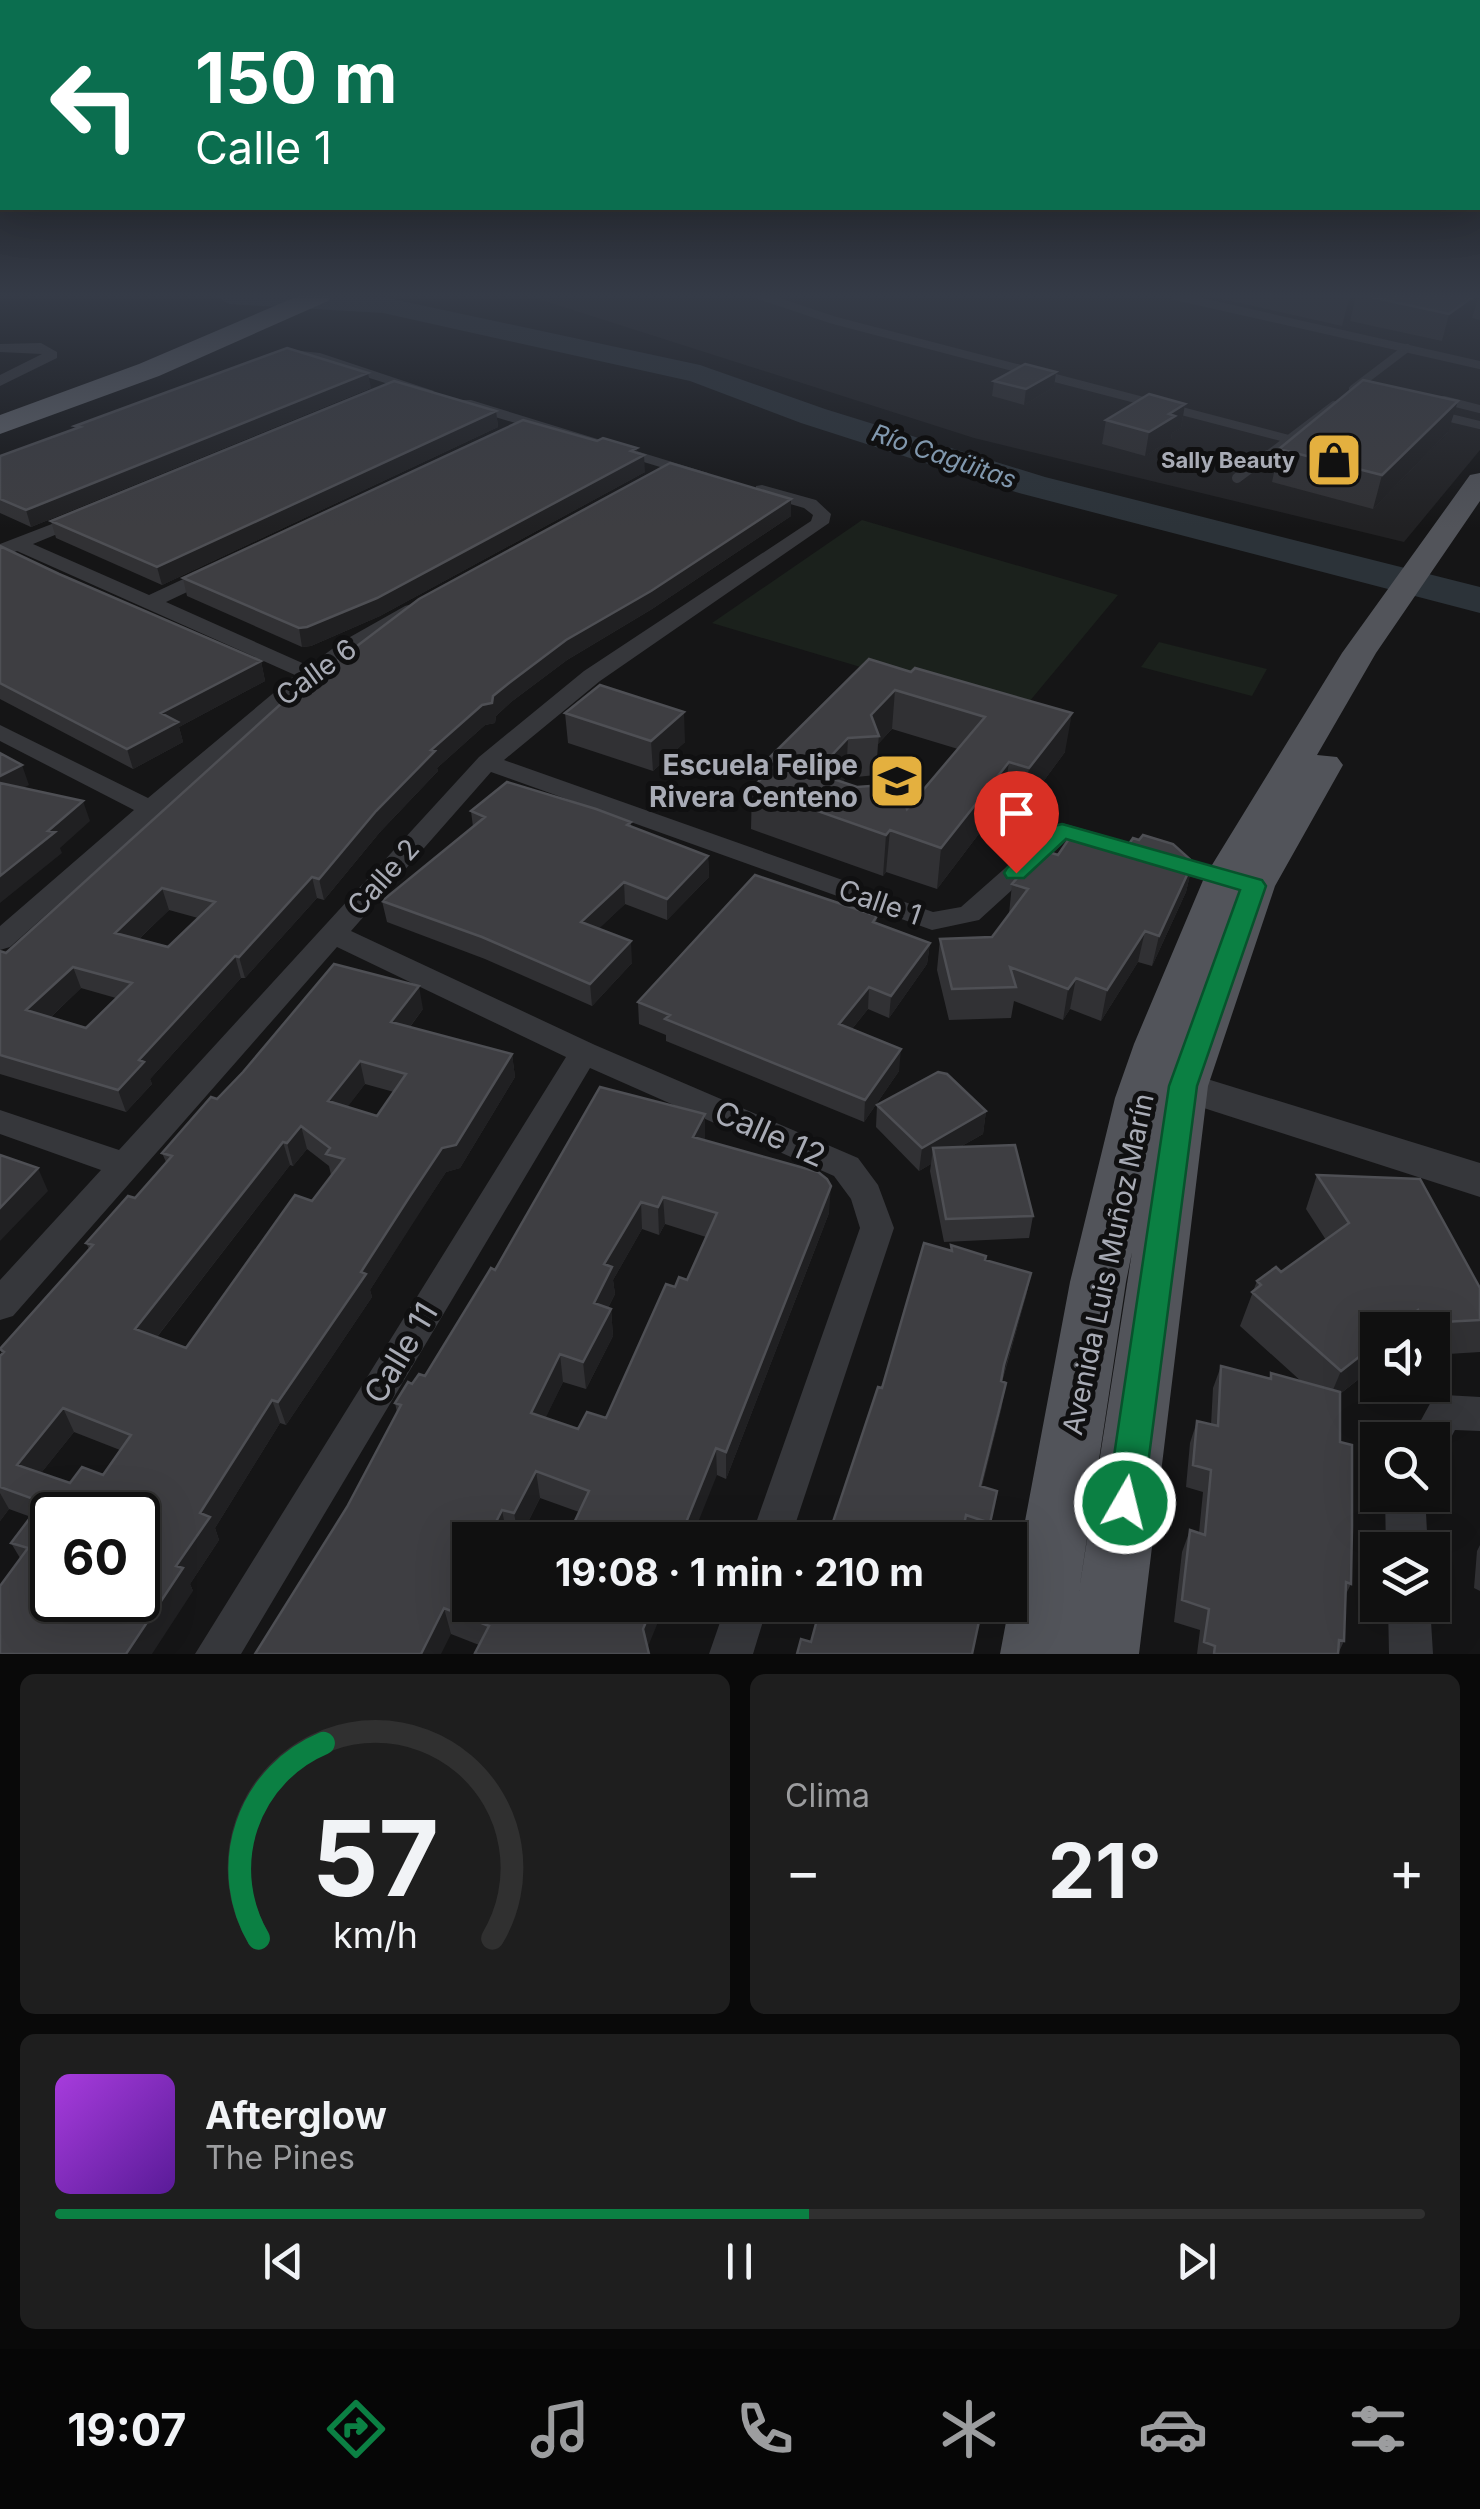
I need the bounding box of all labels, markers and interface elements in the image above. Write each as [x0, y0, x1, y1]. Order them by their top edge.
text: 150 m [195, 35, 398, 120]
icon: left [30, 40, 160, 170]
text: Calle 1 [195, 120, 332, 175]
water label: Río Cagüitas [868, 417, 1020, 495]
shop icon: Sally Beauty [1304, 430, 1364, 490]
place label: Sally Beauty [1161, 447, 1295, 473]
street label: Calle 6 [269, 631, 363, 713]
place label: Escuela Felipe Rivera Centeno [649, 748, 858, 814]
school or university icon: Escuela Felipe Rivera Centeno [867, 751, 927, 811]
pin [974, 771, 1059, 874]
icon: arrive [989, 786, 1044, 841]
street label: Calle 2 [340, 832, 426, 922]
street label: Calle 1 [834, 872, 926, 932]
street label: Avenida Luis Muñoz Marín [1055, 1090, 1161, 1438]
street label: Calle 12 [709, 1092, 832, 1175]
street label: Calle 11 [355, 1295, 446, 1410]
map controls [1360, 1312, 1450, 1622]
button: sound [1360, 1312, 1450, 1402]
button: search [1360, 1422, 1450, 1512]
position arrow [1073, 1451, 1177, 1555]
speed limit sign: 60 [30, 1492, 160, 1622]
button: layers [1360, 1532, 1450, 1622]
text: 19:08 · 1 min · 210 m [555, 1549, 924, 1595]
text: Clima [785, 1776, 870, 1815]
text: 57 [312, 1795, 438, 1921]
text: 21° [1048, 1825, 1162, 1916]
text: − [785, 1838, 821, 1904]
text: + [1389, 1838, 1425, 1904]
text: km/h [333, 1913, 417, 1957]
text: Afterglow [205, 2092, 387, 2138]
text: The Pines [205, 2138, 355, 2177]
icon: previous [256, 2234, 311, 2289]
icon: pause [712, 2234, 767, 2289]
icon: next [1169, 2234, 1224, 2289]
icon: directions [321, 2394, 391, 2464]
icon: music [525, 2394, 595, 2464]
icon: phone [730, 2394, 800, 2464]
icon: climate [934, 2394, 1004, 2464]
icon: car [1138, 2394, 1208, 2464]
icon: filters [1343, 2394, 1413, 2464]
text: 19:07 [67, 2402, 186, 2457]

